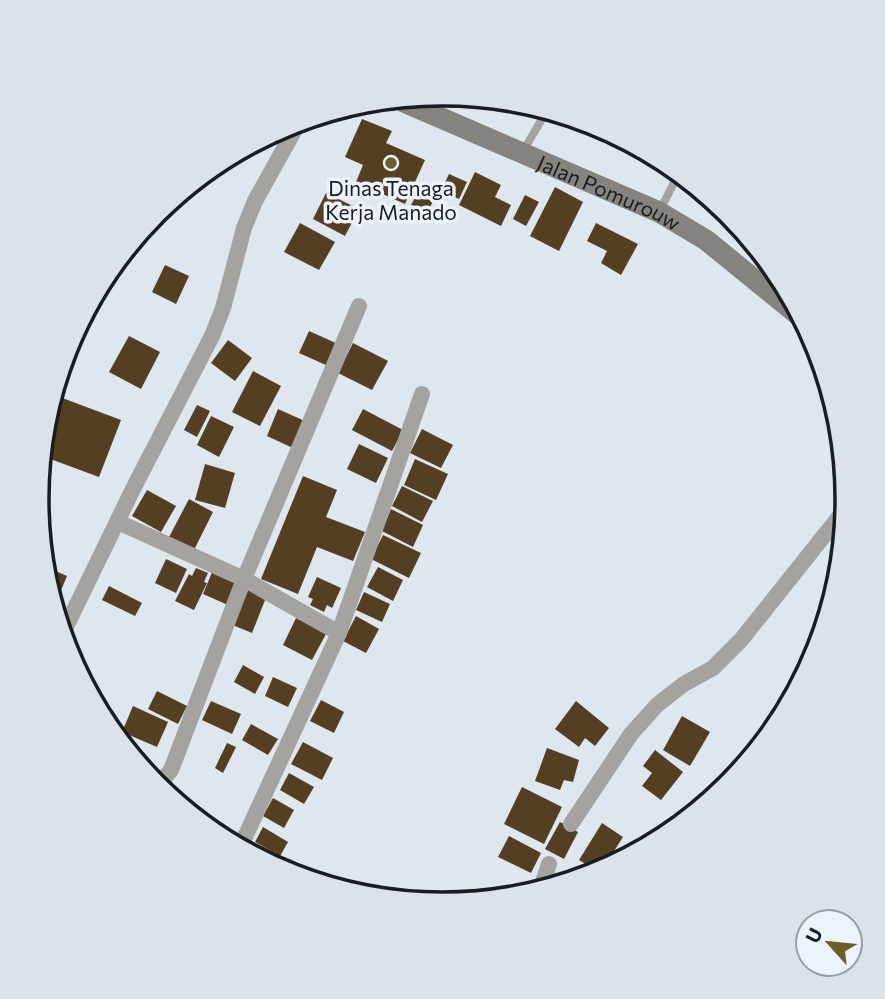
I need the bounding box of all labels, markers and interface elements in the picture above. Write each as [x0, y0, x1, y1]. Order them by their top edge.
street label: Jalan Pomurouw [534, 149, 686, 235]
marker: Dinas Tenaga Kerja Manado [383, 155, 399, 171]
place label: Dinas Tenaga Kerja Manado [325, 175, 457, 224]
north arrow [794, 908, 864, 978]
text: U [800, 924, 827, 946]

